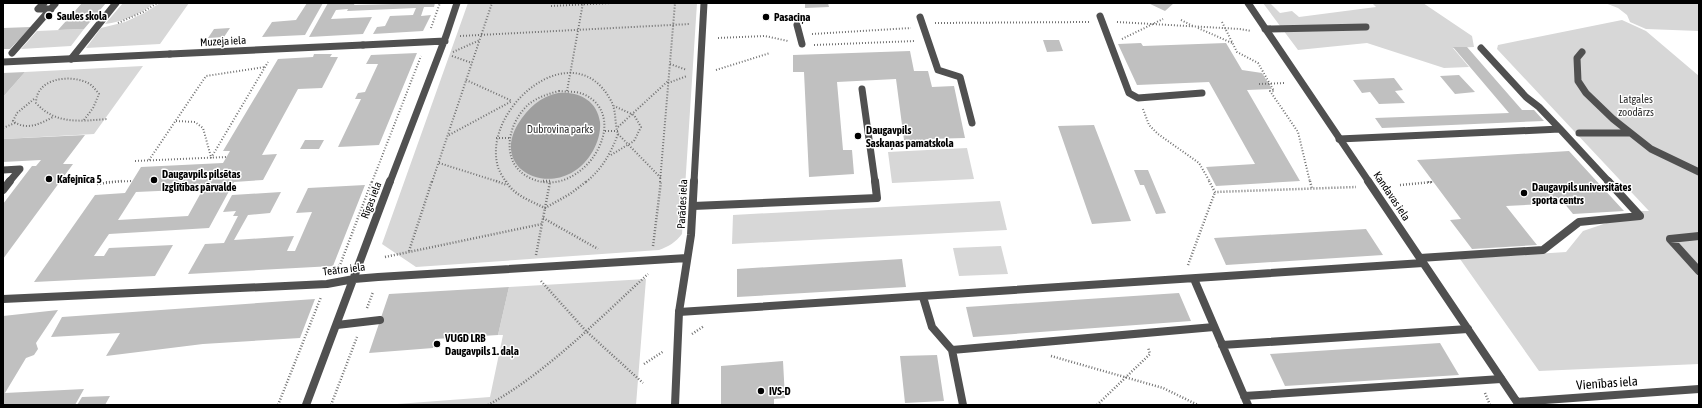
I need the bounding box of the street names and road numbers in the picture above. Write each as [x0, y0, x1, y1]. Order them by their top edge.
street label: Muzeja iela [200, 34, 246, 48]
street label: Kandavas iela [1371, 169, 1413, 223]
street label: Parādes iela [675, 179, 689, 229]
street label: Rīgas iela [358, 180, 384, 220]
street label: Teātra iela [322, 260, 366, 278]
street label: Vienības iela [1576, 373, 1638, 393]

